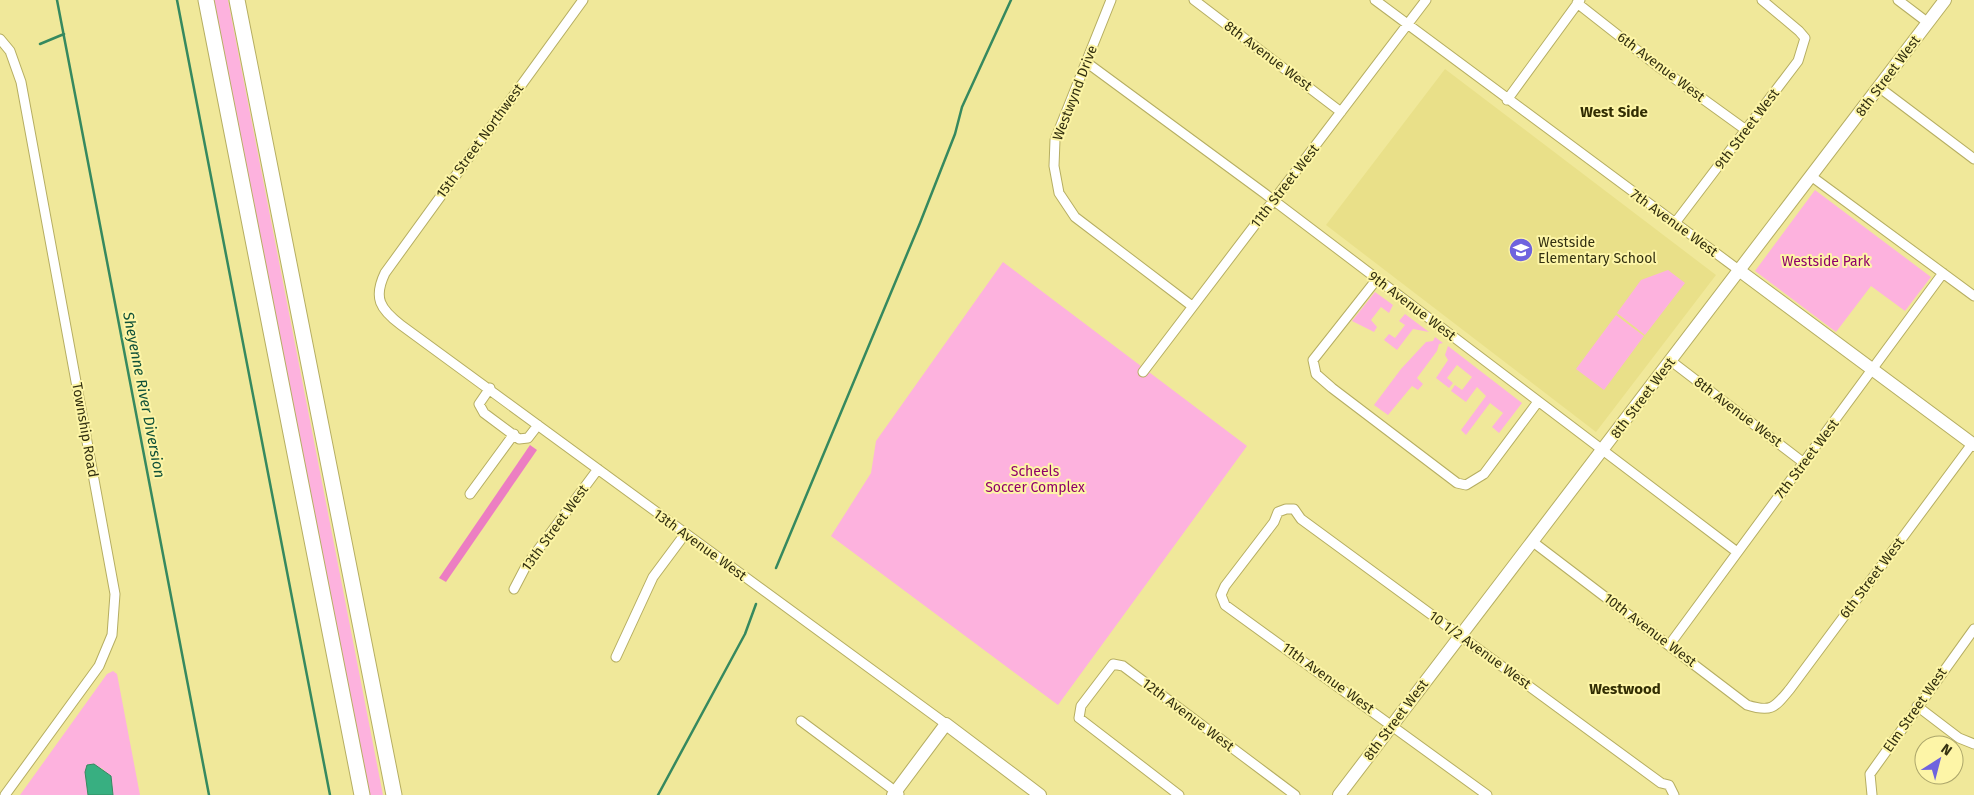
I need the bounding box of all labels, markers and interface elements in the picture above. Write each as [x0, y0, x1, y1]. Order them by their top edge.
street label: 8th Avenue West [1221, 17, 1316, 95]
street label: 6th Avenue West [1614, 29, 1709, 106]
street label: 8th Street West [1852, 31, 1925, 120]
street label: Westwynd Drive [1049, 43, 1101, 143]
street label: 15th Street Northwest [433, 80, 528, 202]
street label: 9th Street West [1711, 85, 1783, 173]
district label: West Side [1580, 103, 1648, 121]
street label: 11th Street West [1247, 140, 1323, 231]
street label: 7th Avenue West [1627, 186, 1722, 261]
place label: Westside Elementary School [1538, 234, 1656, 267]
school or university icon: Westside Elementary School [1508, 237, 1534, 263]
park label: Westside Park [1782, 253, 1871, 270]
street label: 9th Avenue West [1365, 268, 1460, 345]
water label: Sheyenne River Diversion [119, 309, 169, 480]
street label: 8th Street West [1607, 353, 1680, 442]
street label: 8th Avenue West [1691, 373, 1786, 451]
street label: Township Road [68, 381, 102, 479]
street label: 7th Street West [1771, 415, 1843, 502]
park label: Scheels Soccer Complex [985, 463, 1085, 496]
street label: 13th Street West [518, 481, 593, 574]
street label: 13th Avenue West [650, 506, 751, 585]
street label: 6th Street West [1836, 533, 1908, 622]
street label: 10th Avenue West [1600, 590, 1700, 671]
street label: 10 1/2 Avenue West [1426, 607, 1535, 693]
street label: 11th Avenue West [1279, 639, 1378, 718]
street label: Elm Street West [1879, 664, 1951, 756]
street label: 12th Avenue West [1139, 675, 1238, 756]
street label: 8th Street West [1360, 675, 1433, 764]
district label: Westwood [1589, 680, 1661, 698]
north arrow [1914, 735, 1964, 785]
text: N [1938, 740, 1955, 759]

